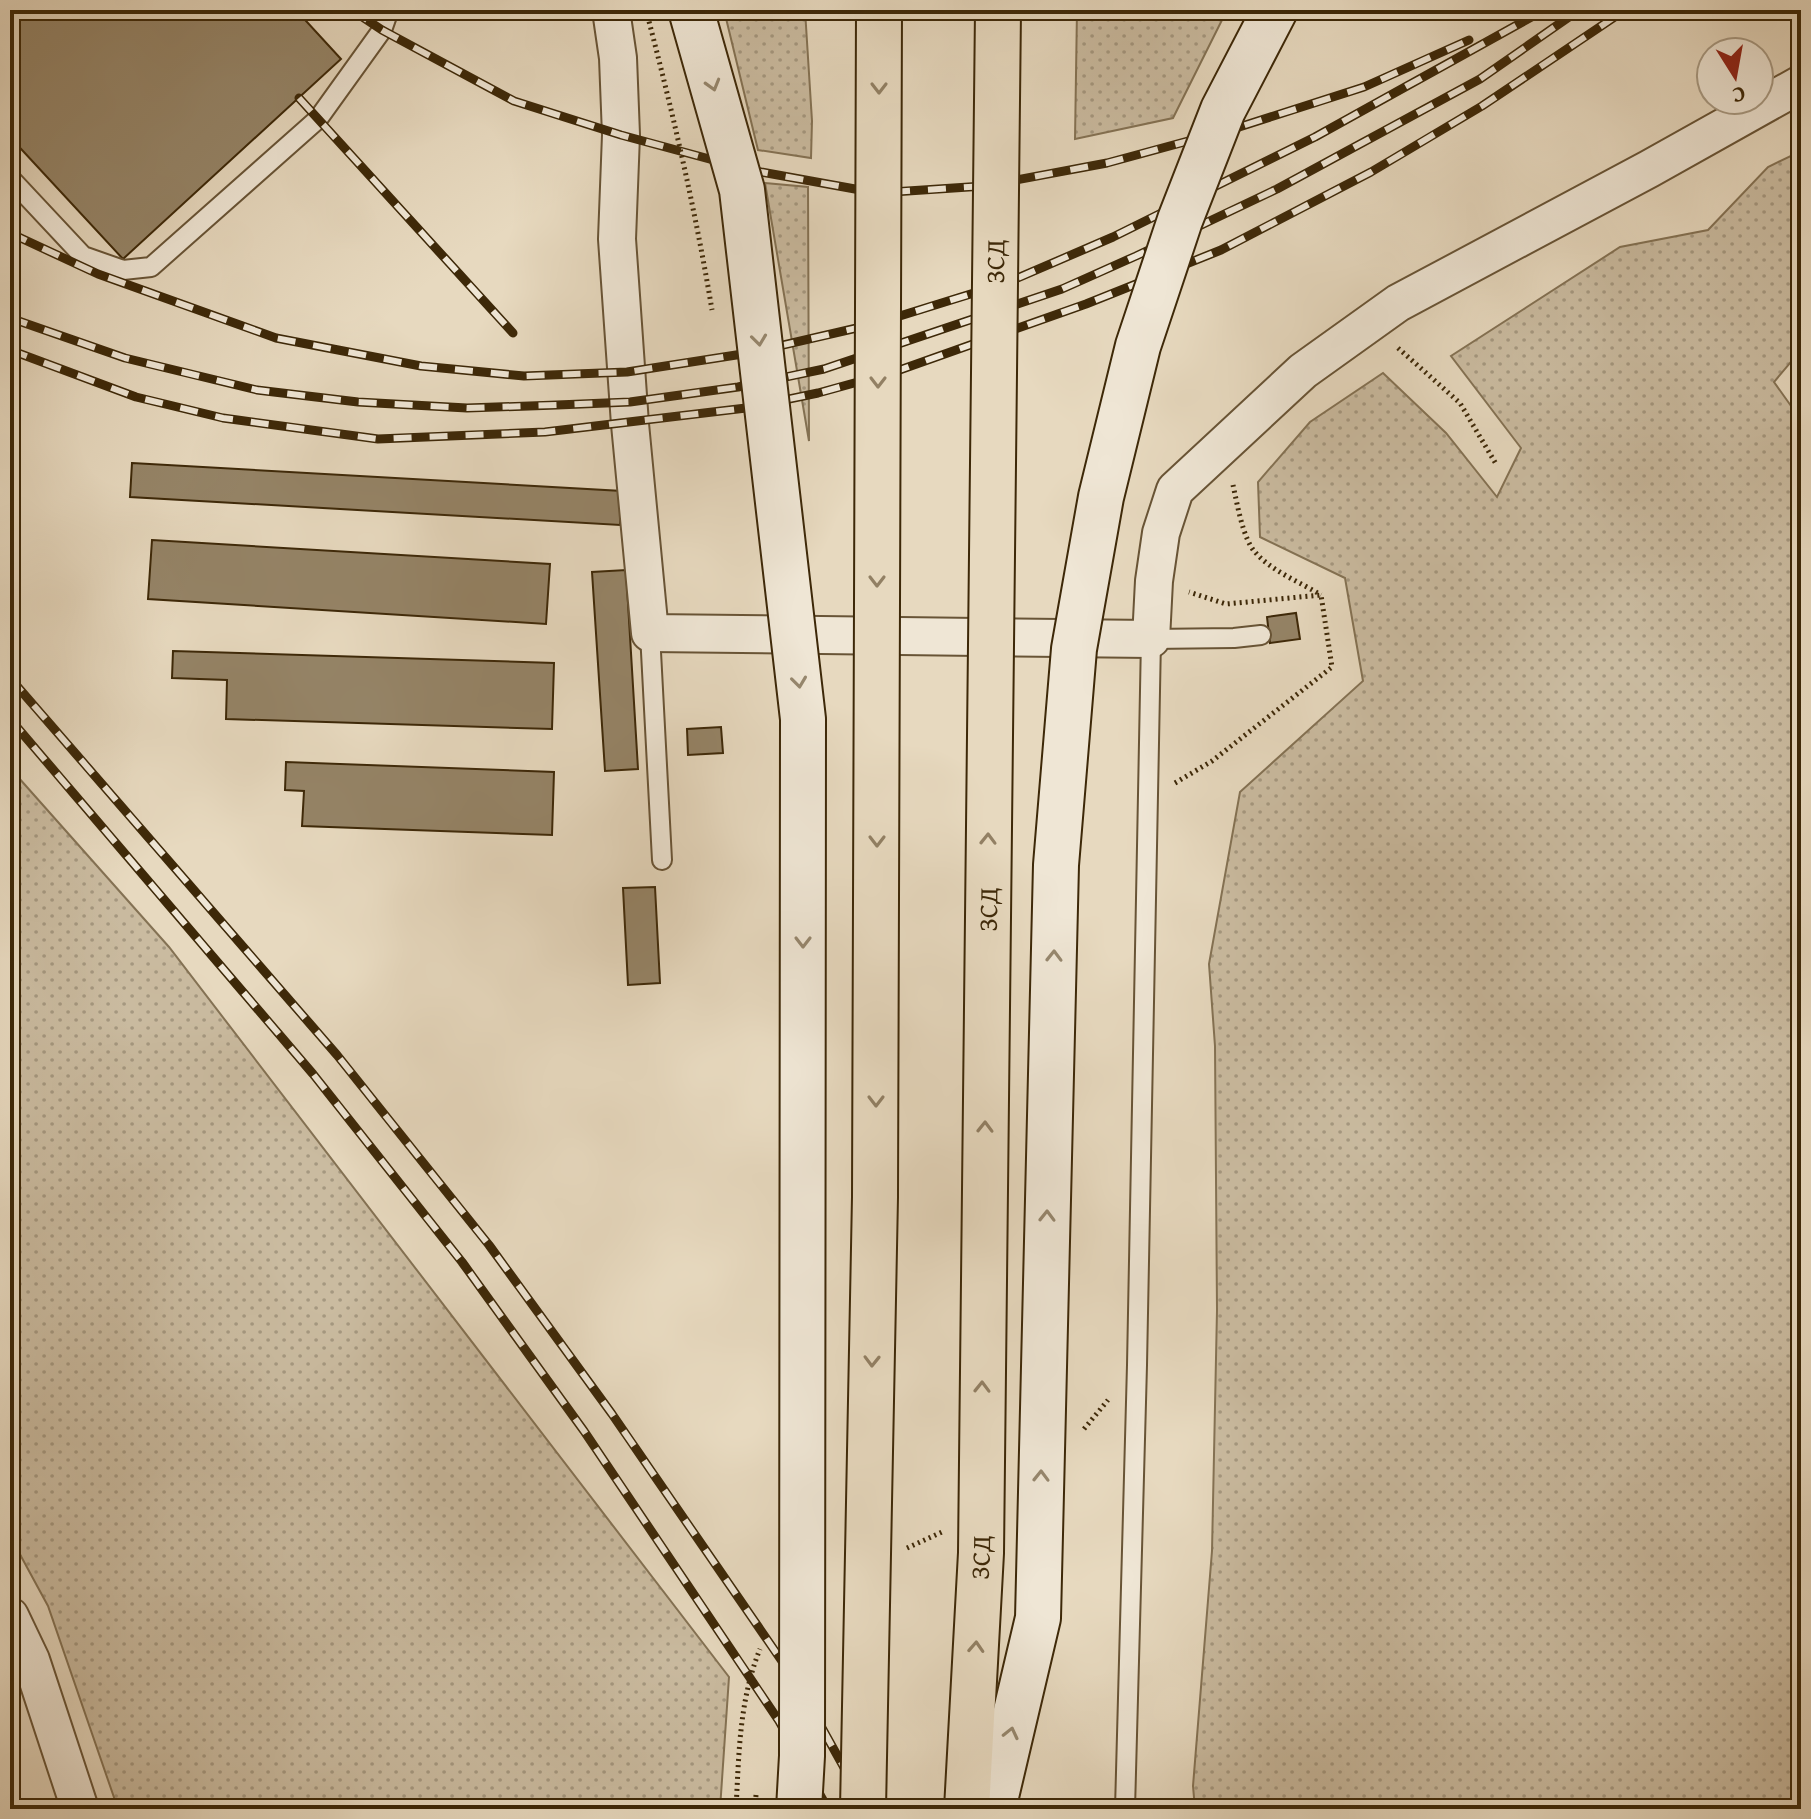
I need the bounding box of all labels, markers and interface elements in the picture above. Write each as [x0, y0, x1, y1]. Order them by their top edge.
north arrow [1695, 36, 1775, 116]
one-way arrow [703, 78, 720, 92]
text: С [1730, 79, 1748, 113]
one-way arrow [870, 82, 888, 95]
street label: ЗСД [975, 239, 1014, 284]
one-way arrow [751, 334, 768, 347]
one-way arrow [869, 376, 887, 389]
one-way arrow [868, 575, 886, 588]
one-way arrow [790, 676, 807, 689]
one-way arrow [979, 832, 997, 845]
one-way arrow [868, 835, 885, 848]
street label: ЗСД [968, 887, 1007, 932]
one-way arrow [794, 936, 812, 949]
one-way arrow [1045, 949, 1062, 962]
one-way arrow [867, 1095, 885, 1108]
one-way arrow [976, 1120, 994, 1133]
one-way arrow [1039, 1209, 1056, 1222]
one-way arrow [863, 1355, 881, 1368]
one-way arrow [973, 1380, 991, 1393]
one-way arrow [1033, 1469, 1050, 1482]
street label: ЗСД [960, 1535, 1000, 1580]
one-way arrow [967, 1640, 984, 1653]
one-way arrow [1002, 1727, 1019, 1740]

